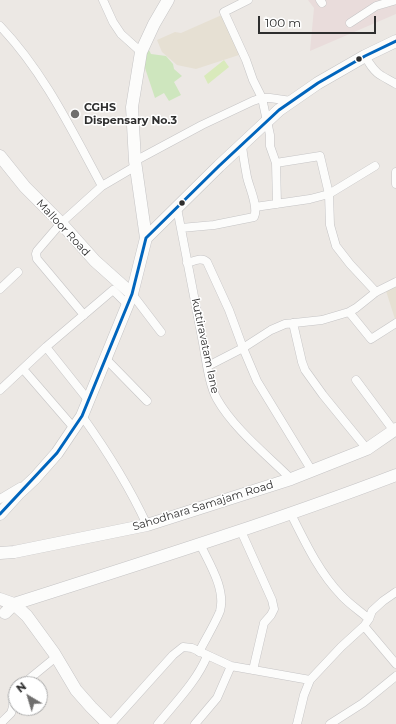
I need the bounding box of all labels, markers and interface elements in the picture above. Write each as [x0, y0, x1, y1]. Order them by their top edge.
scale bar [260, 8, 378, 34]
text: 100 m [265, 15, 301, 30]
unlabelled marker [354, 54, 364, 64]
place label: CGHS Dispensary No.3 [84, 101, 177, 127]
marker: CGHS Dispensary No.3 [69, 108, 81, 120]
street label: Malloor Road [33, 197, 93, 259]
unlabelled marker [177, 198, 187, 208]
street label: kuttiravatam lane [188, 297, 222, 395]
street label: Sahodhara Samajam Road [131, 478, 275, 534]
north arrow [8, 676, 48, 716]
text: N [13, 679, 29, 696]

